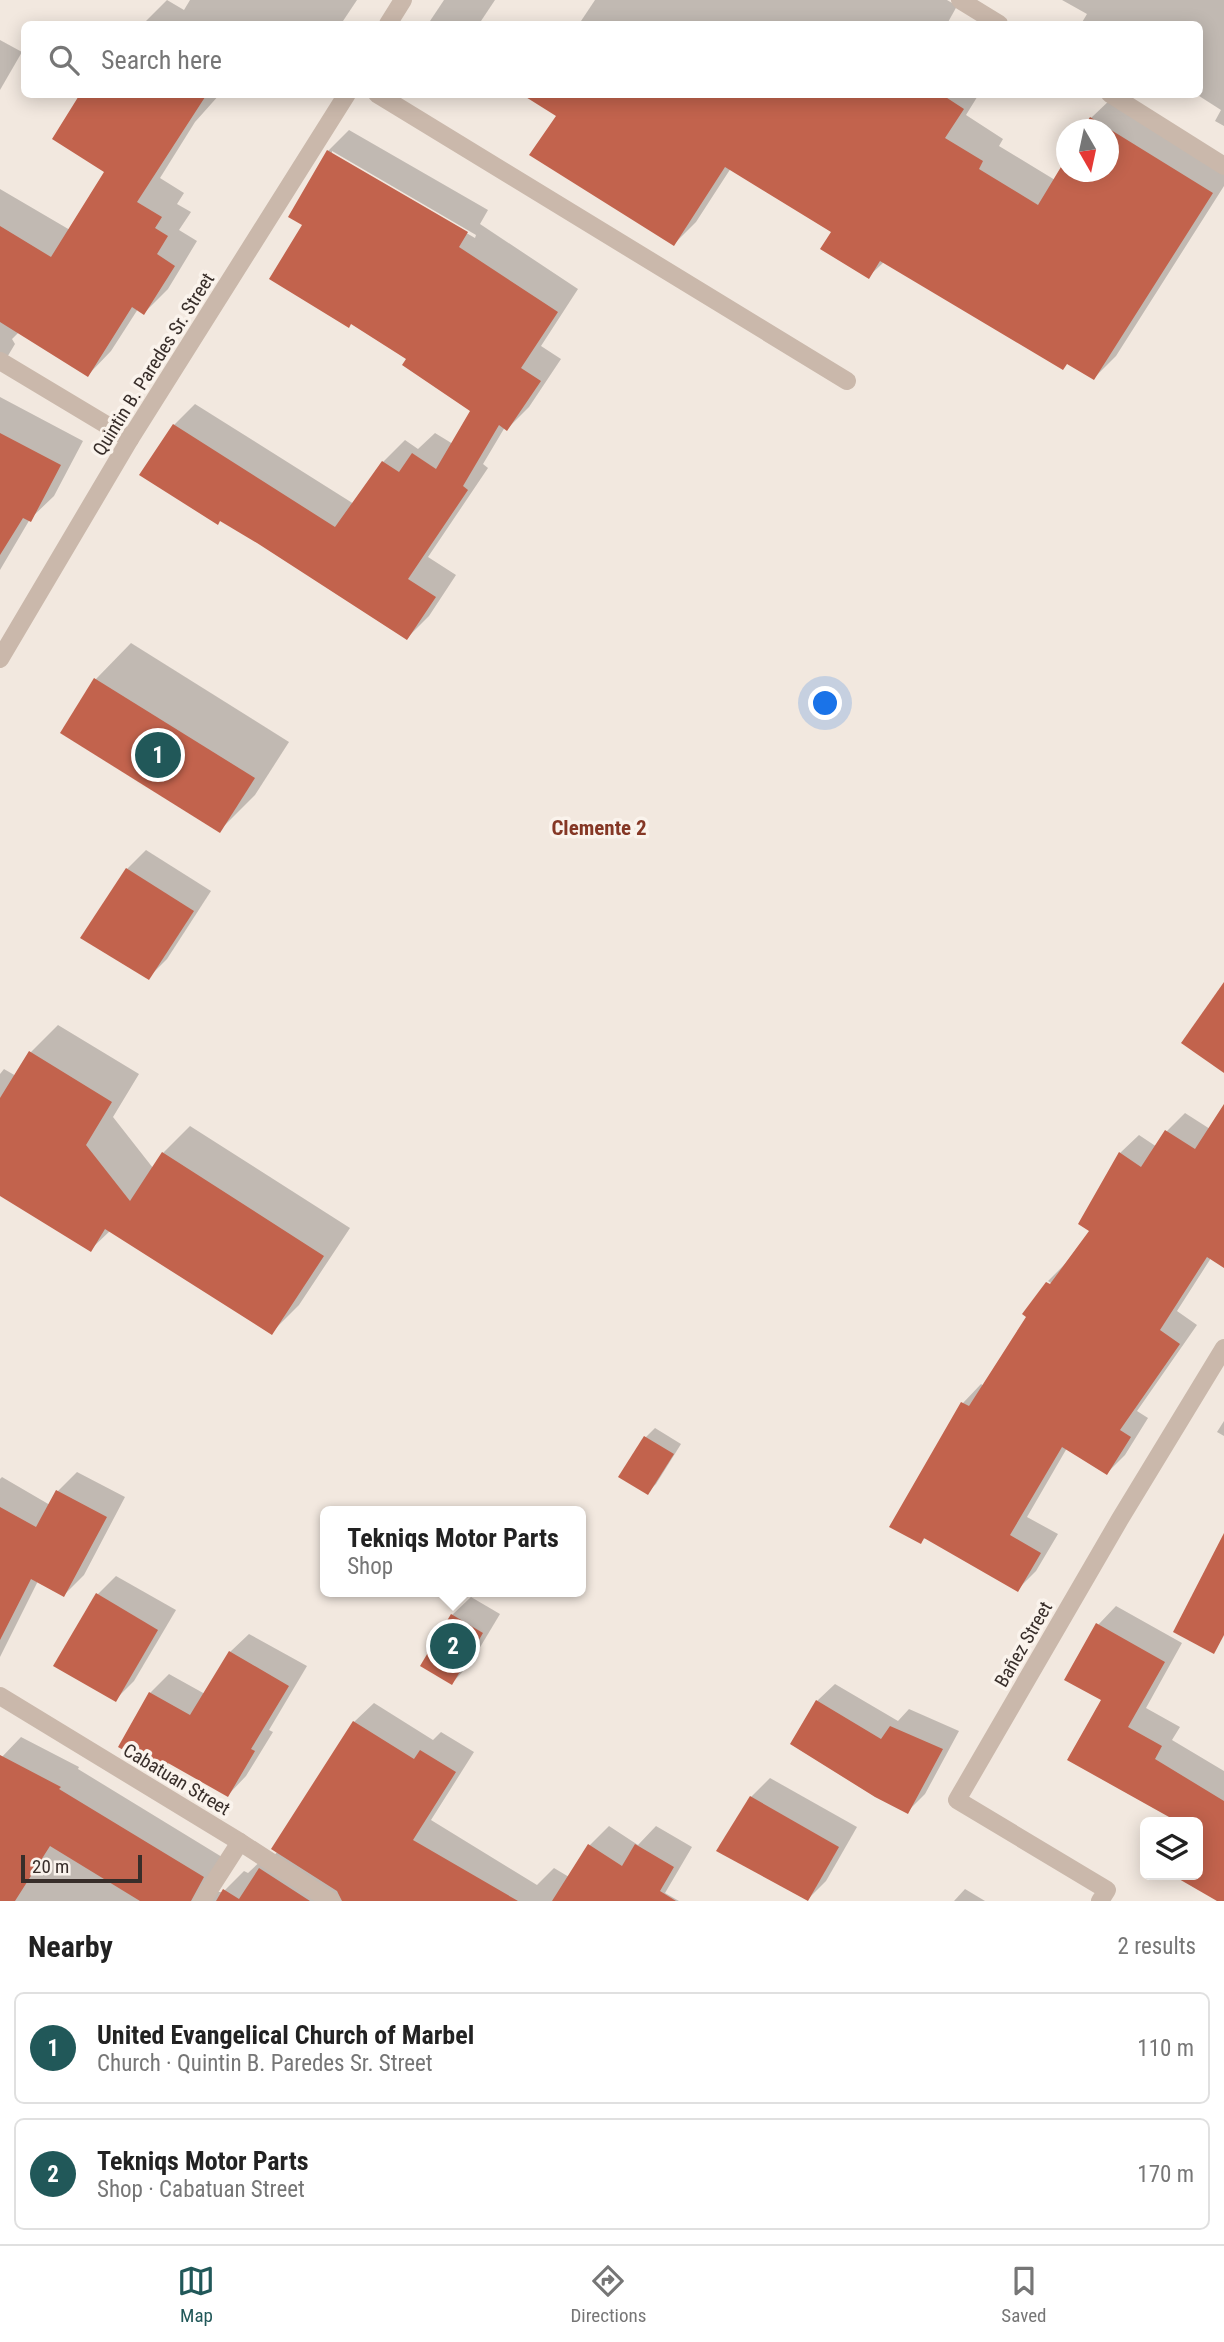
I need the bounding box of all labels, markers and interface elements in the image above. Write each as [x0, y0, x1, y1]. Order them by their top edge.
search box [21, 21, 1203, 98]
icon: search [45, 41, 83, 79]
text: Search here [101, 45, 222, 75]
north arrow [1056, 119, 1119, 182]
street label: Quintin B. Paredes Sr. Street [88, 269, 219, 460]
your location [808, 686, 842, 720]
pin: 1 [135, 729, 181, 781]
district label: Clemente 2 [551, 816, 647, 840]
popup [320, 1506, 586, 1597]
text: Tekniqs Motor Parts [347, 1523, 559, 1553]
text: Shop [347, 1553, 393, 1580]
street label: Bañez Street [990, 1597, 1057, 1691]
pin: 2 [430, 1620, 476, 1672]
street label: Cabatuan Street [119, 1739, 234, 1820]
map controls [1140, 1817, 1203, 1880]
button: layers [1140, 1817, 1203, 1880]
scale bar [21, 1852, 142, 1884]
text: 20 m [32, 1855, 69, 1878]
text: Nearby [28, 1929, 113, 1964]
text: 2 results [1118, 1933, 1196, 1960]
text: United Evangelical Church of Marbel [97, 2020, 474, 2050]
text: 1 [47, 2035, 59, 2062]
text: 110 m [1137, 2035, 1194, 2062]
text: Church · Quintin B. Paredes Sr. Street [97, 2050, 433, 2077]
text: Tekniqs Motor Parts [97, 2146, 309, 2176]
text: 2 [47, 2161, 59, 2188]
text: 170 m [1137, 2161, 1194, 2188]
text: Shop · Cabatuan Street [97, 2176, 305, 2203]
tab: Map [177, 2262, 215, 2327]
tab: Directions [570, 2262, 646, 2327]
tab: Saved [1001, 2262, 1047, 2327]

